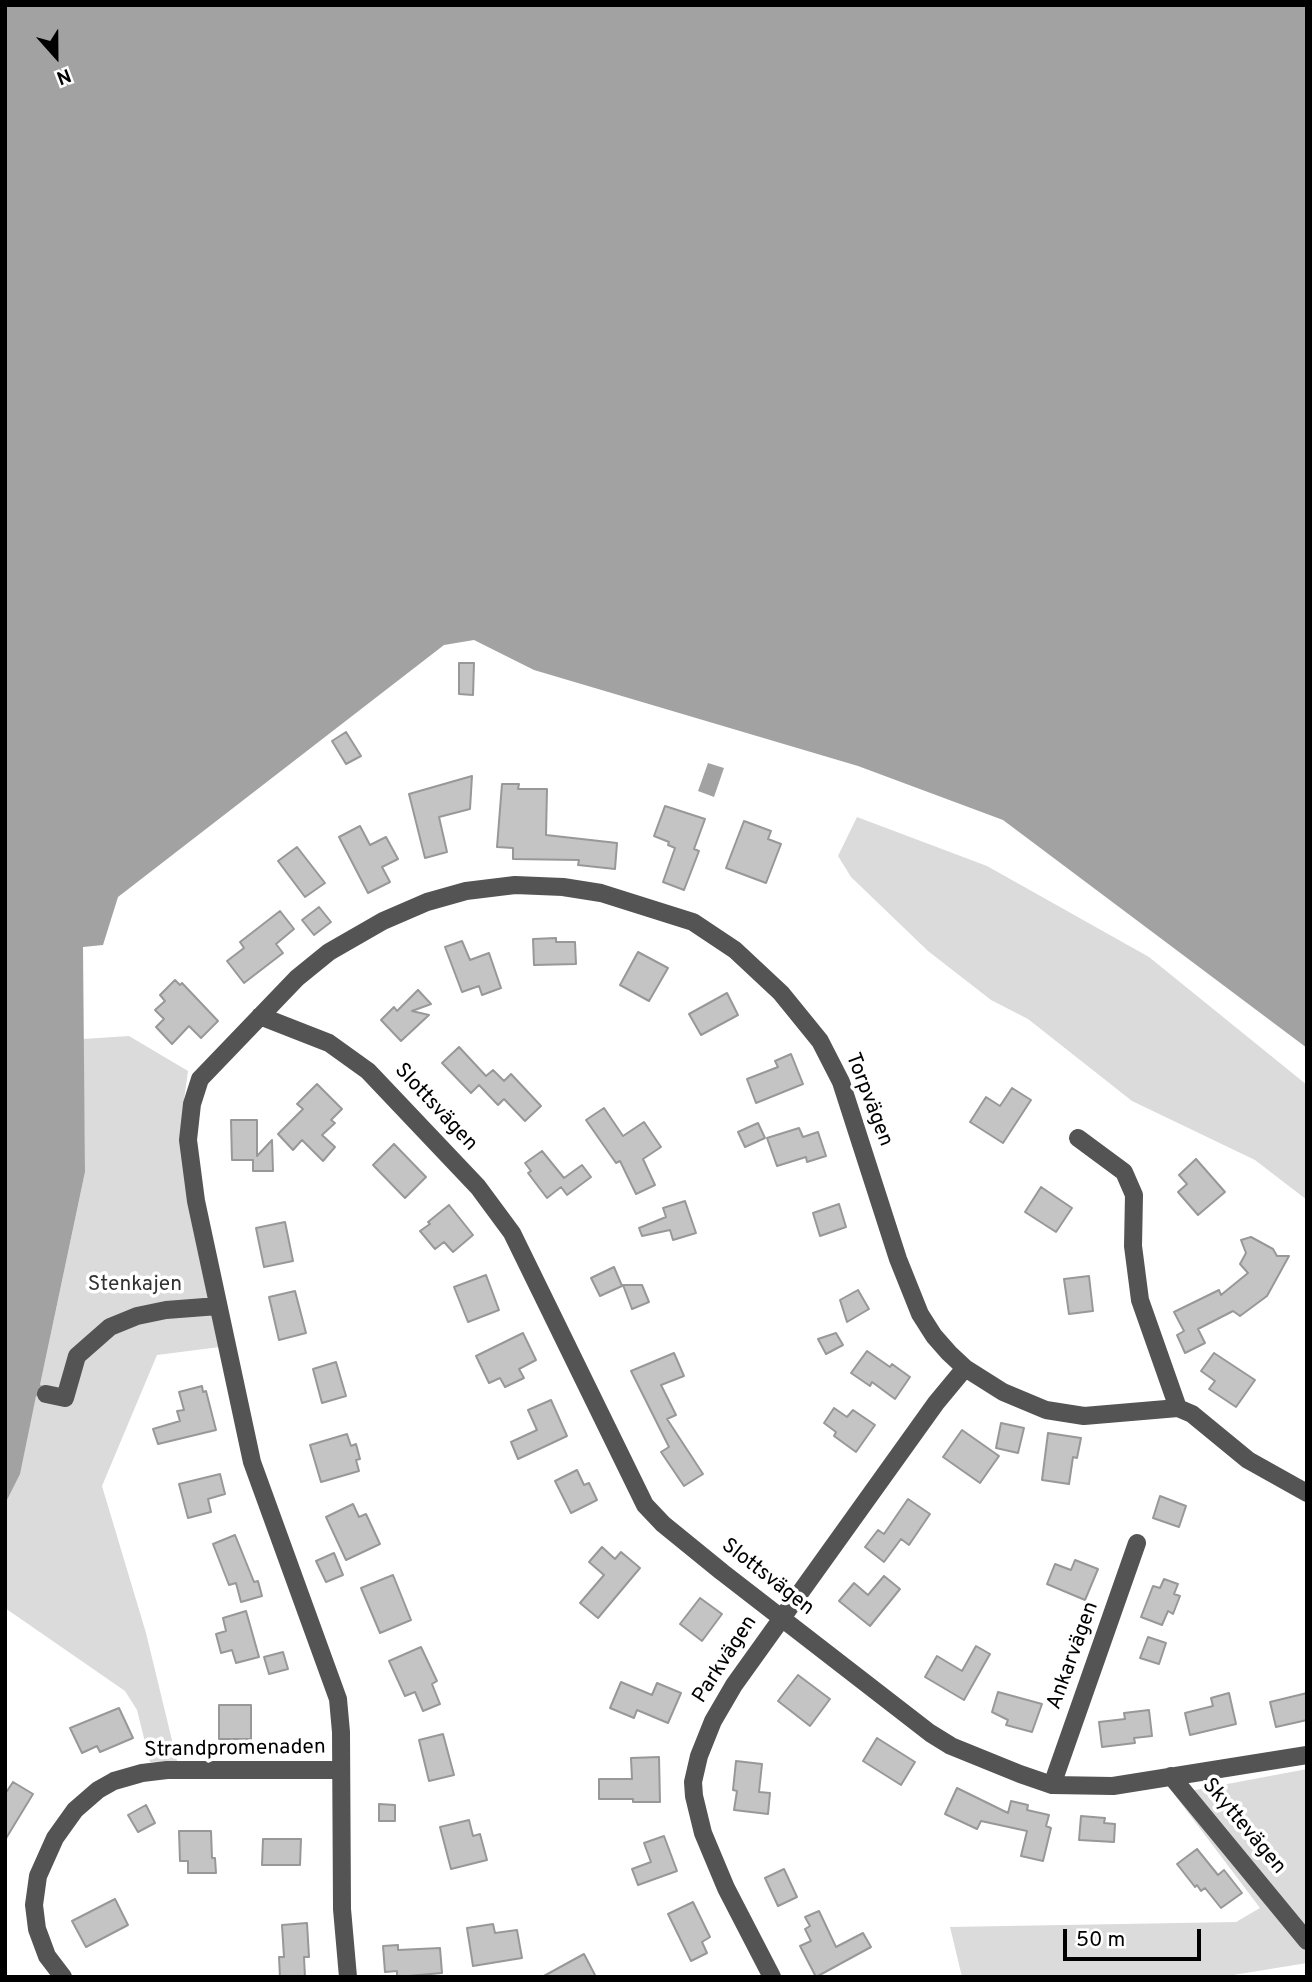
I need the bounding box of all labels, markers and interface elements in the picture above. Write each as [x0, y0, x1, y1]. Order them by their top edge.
north arrow [21, 21, 91, 91]
text: N [53, 62, 74, 89]
street label: Torpvägen [839, 1050, 897, 1150]
street label: Slottsvägen [388, 1059, 482, 1157]
park label: Stenkajen [88, 1273, 182, 1299]
street label: Slottsvägen [716, 1534, 818, 1622]
street label: Ankarvägen [1043, 1599, 1105, 1713]
street label: Parkvägen [688, 1611, 764, 1709]
street label: Strandpromenaden [144, 1736, 326, 1764]
street label: Skyttevägen [1196, 1774, 1290, 1880]
scale bar [1067, 1916, 1205, 1960]
text: 50 m [1076, 1927, 1125, 1954]

